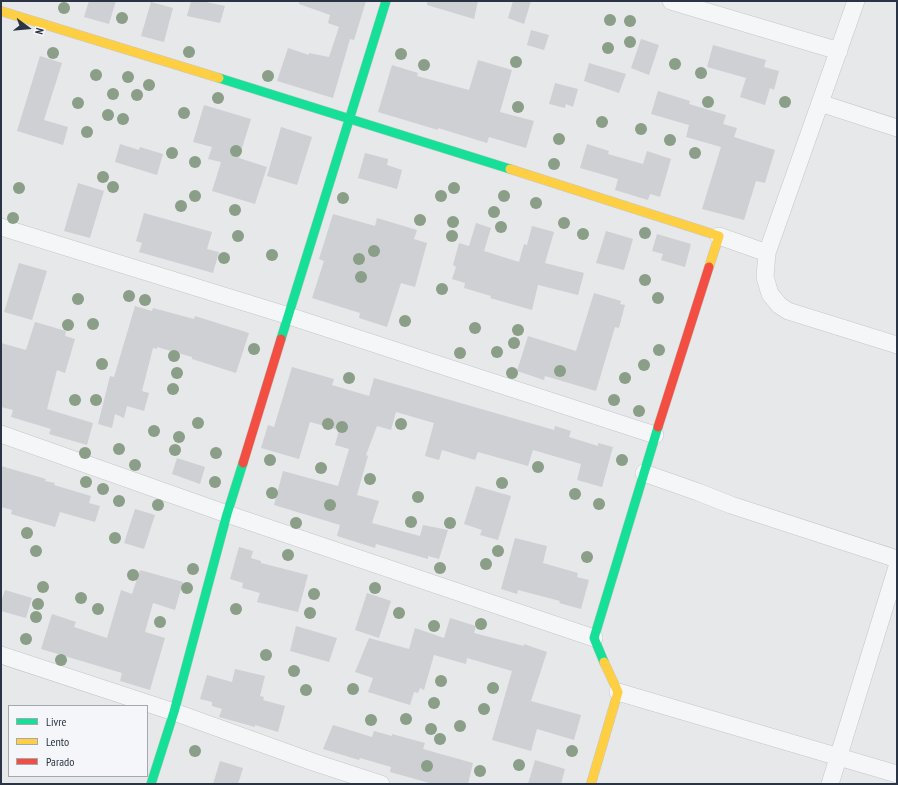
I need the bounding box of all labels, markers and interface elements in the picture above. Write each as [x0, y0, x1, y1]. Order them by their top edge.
north arrow [8, 8, 48, 48]
text: N [32, 27, 47, 36]
legend [8, 705, 148, 777]
text: Livre [46, 714, 66, 729]
text: Lento [46, 734, 69, 749]
text: Parado [46, 754, 74, 769]

